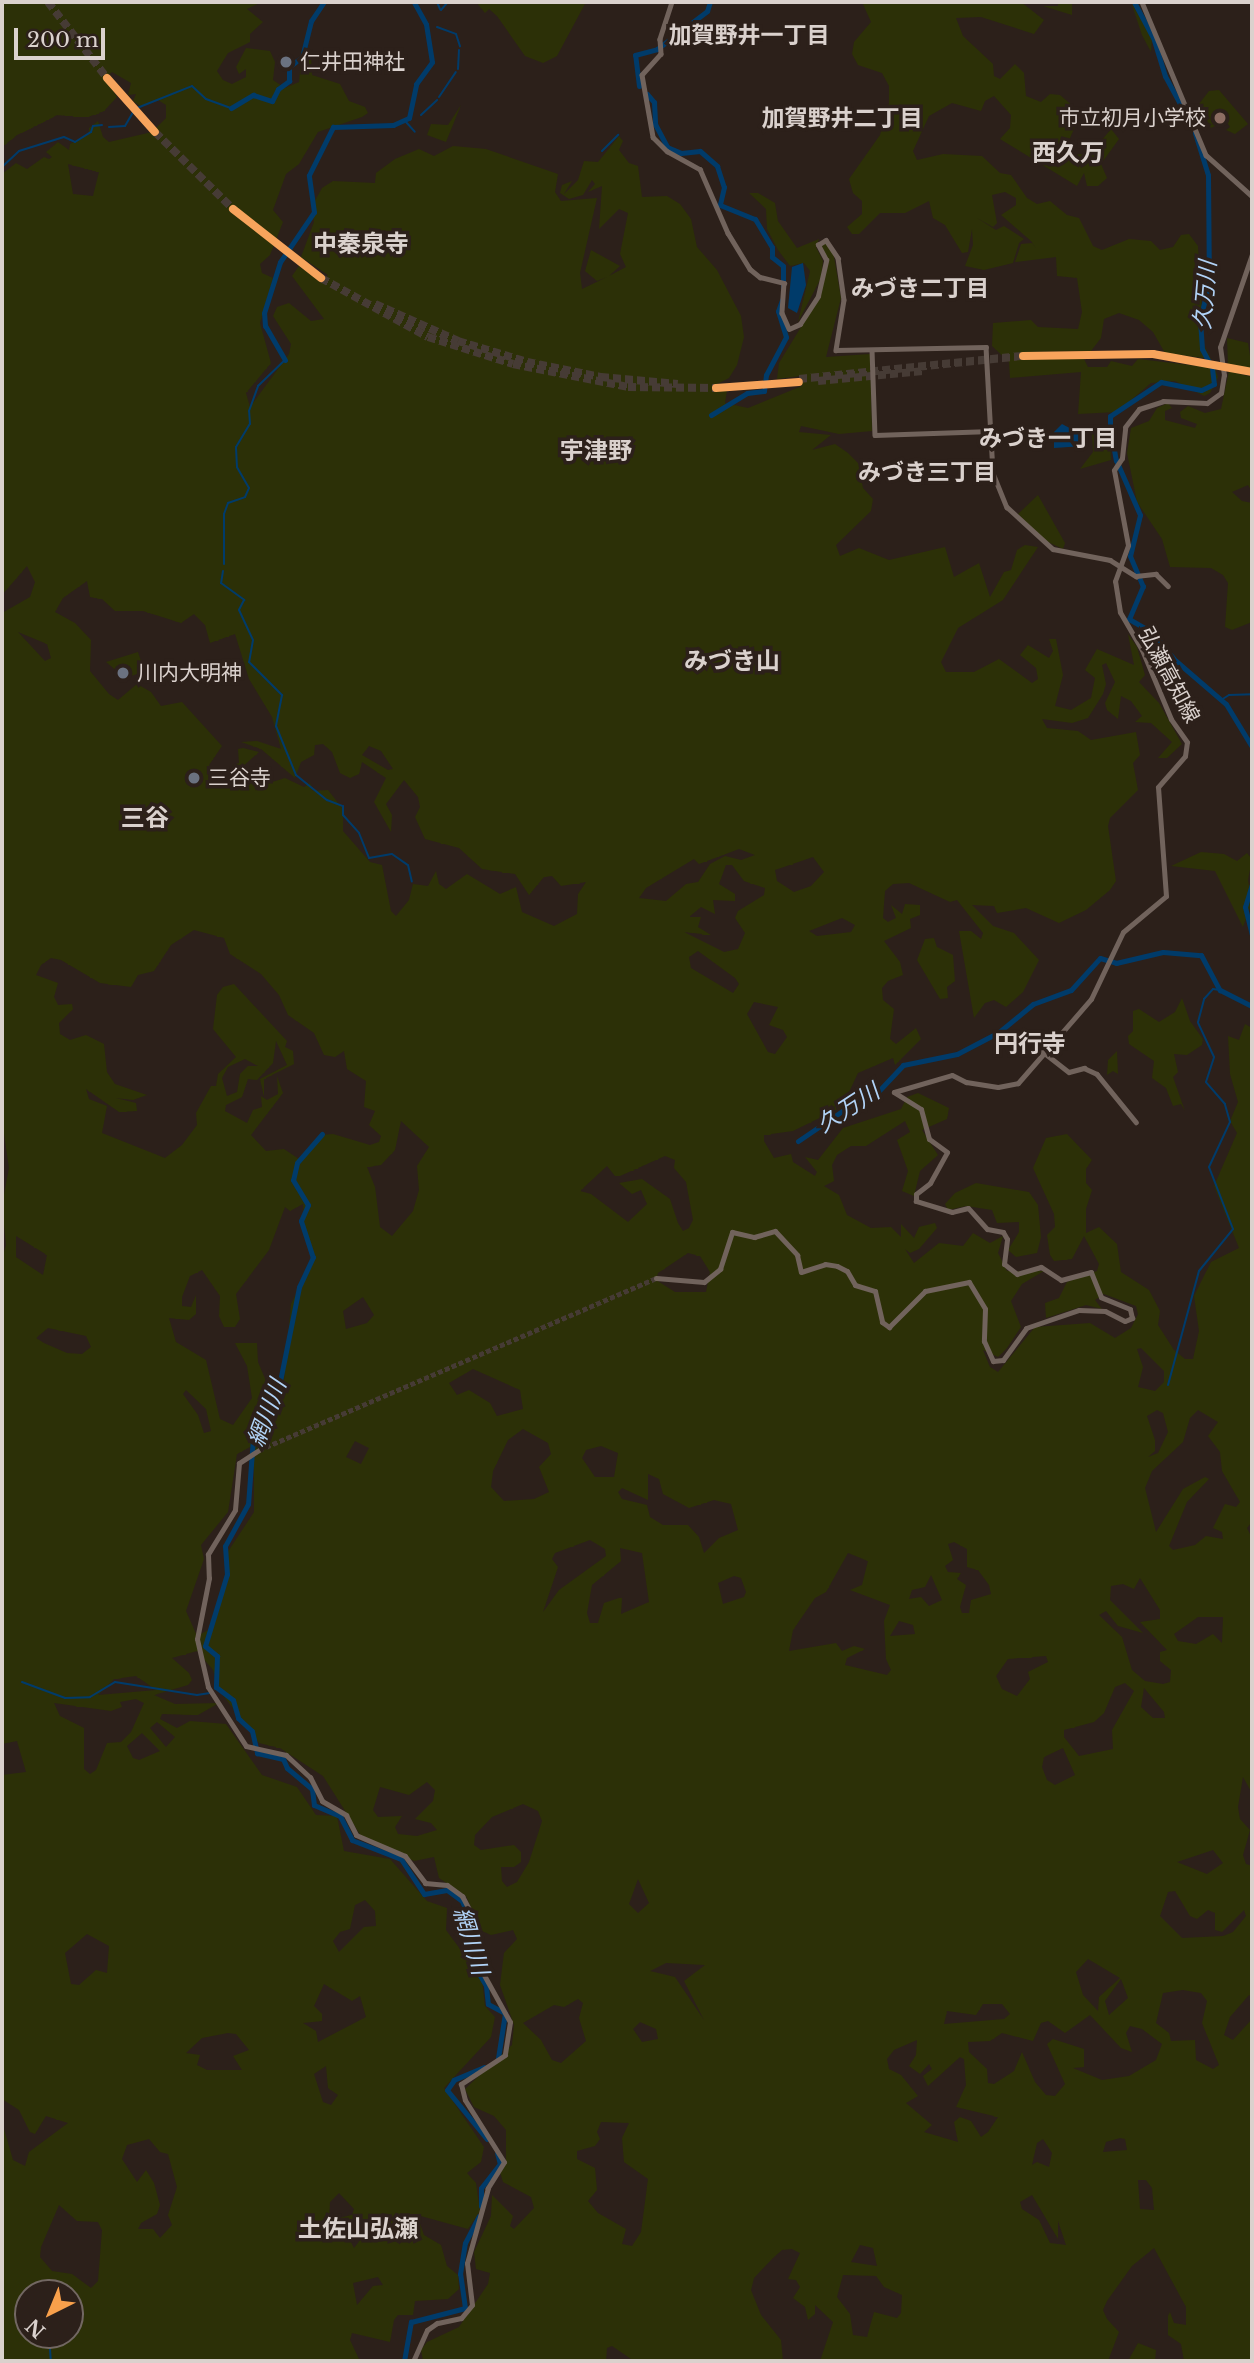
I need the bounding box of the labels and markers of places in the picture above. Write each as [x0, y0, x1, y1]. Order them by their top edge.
place label: 仁井田神社 [300, 49, 405, 75]
marker: 仁井田神社 [278, 54, 294, 70]
place label: 市立初月小学校 [1059, 105, 1206, 131]
marker: 市立初月小学校 [1212, 110, 1228, 126]
place label: 川内大明神 [137, 660, 242, 686]
marker: 川内大明神 [115, 665, 131, 681]
place label: 三谷寺 [208, 765, 271, 791]
marker: 三谷寺 [186, 770, 202, 786]

